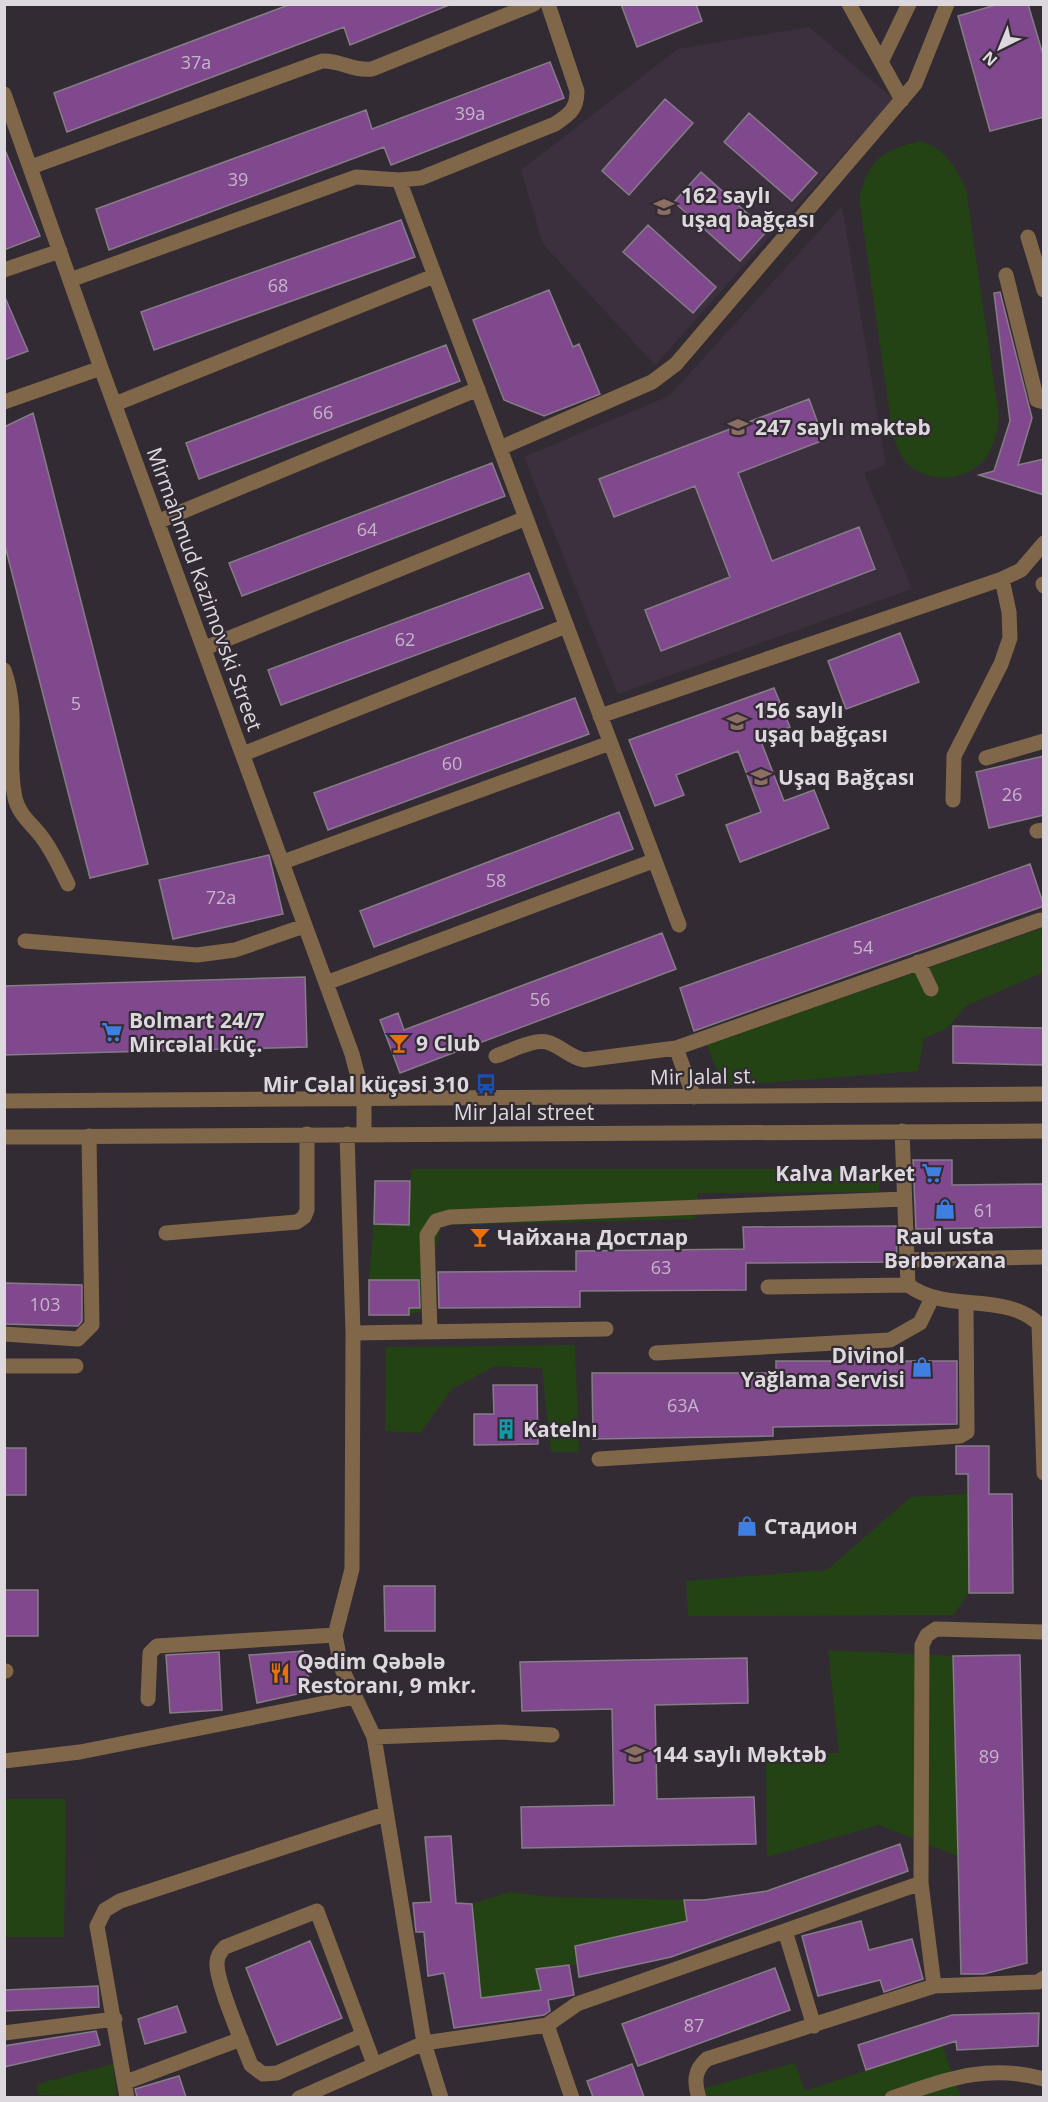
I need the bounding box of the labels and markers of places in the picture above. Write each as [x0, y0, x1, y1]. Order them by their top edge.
place label: 162 saylı uşaq bağçası [681, 181, 815, 233]
school or university icon: 162 saylı uşaq bağçası [652, 195, 676, 219]
place label: 247 saylı məktəb [755, 413, 931, 441]
school or university icon: 247 saylı məktəb [726, 415, 750, 439]
place label: 156 saylı uşaq bağçası [754, 696, 888, 748]
school or university icon: 156 saylı uşaq bağçası [725, 710, 749, 734]
place label: Uşaq Bağçası [778, 763, 915, 791]
school or university icon: Uşaq Bağçası [749, 765, 773, 789]
place label: Bolmart 24/7 Mircәlal küç. [129, 1006, 265, 1058]
supermarket icon: Bolmart 24/7 Mircәlal küç. [100, 1020, 124, 1044]
place label: 9 Club [416, 1029, 480, 1057]
bar icon: 9 Club [387, 1031, 411, 1055]
place label: Mir Cəlal küçəsi 310 [263, 1070, 469, 1098]
bus stop icon: Mir Cəlal küçəsi 310 [474, 1072, 498, 1096]
place label: Kalva Market [775, 1159, 915, 1187]
supermarket icon: Kalva Market [920, 1161, 944, 1185]
shop icon: Raul usta Bərbərxana [933, 1197, 957, 1221]
place label: Raul usta Bərbərxana [884, 1222, 1006, 1274]
place label: Чайхана Достлар [497, 1223, 688, 1251]
bar icon: Чайхана Достлар [468, 1225, 492, 1249]
place label: Divinol Yağlama Servisi [741, 1341, 905, 1393]
shop icon: Divinol Yağlama Servisi [910, 1355, 934, 1379]
place label: Katelnı [523, 1415, 598, 1443]
building icon: Katelnı [494, 1417, 518, 1441]
place label: Стадион [764, 1512, 858, 1540]
shop icon: Стадион [735, 1514, 759, 1538]
place label: Qədim Qəbələ Restoranı, 9 mkr. [297, 1647, 476, 1699]
restaurant icon: Qədim Qəbələ Restoranı, 9 mkr. [268, 1661, 292, 1685]
place label: 144 saylı Məktəb [652, 1740, 827, 1768]
school or university icon: 144 saylı Məktəb [623, 1742, 647, 1766]

